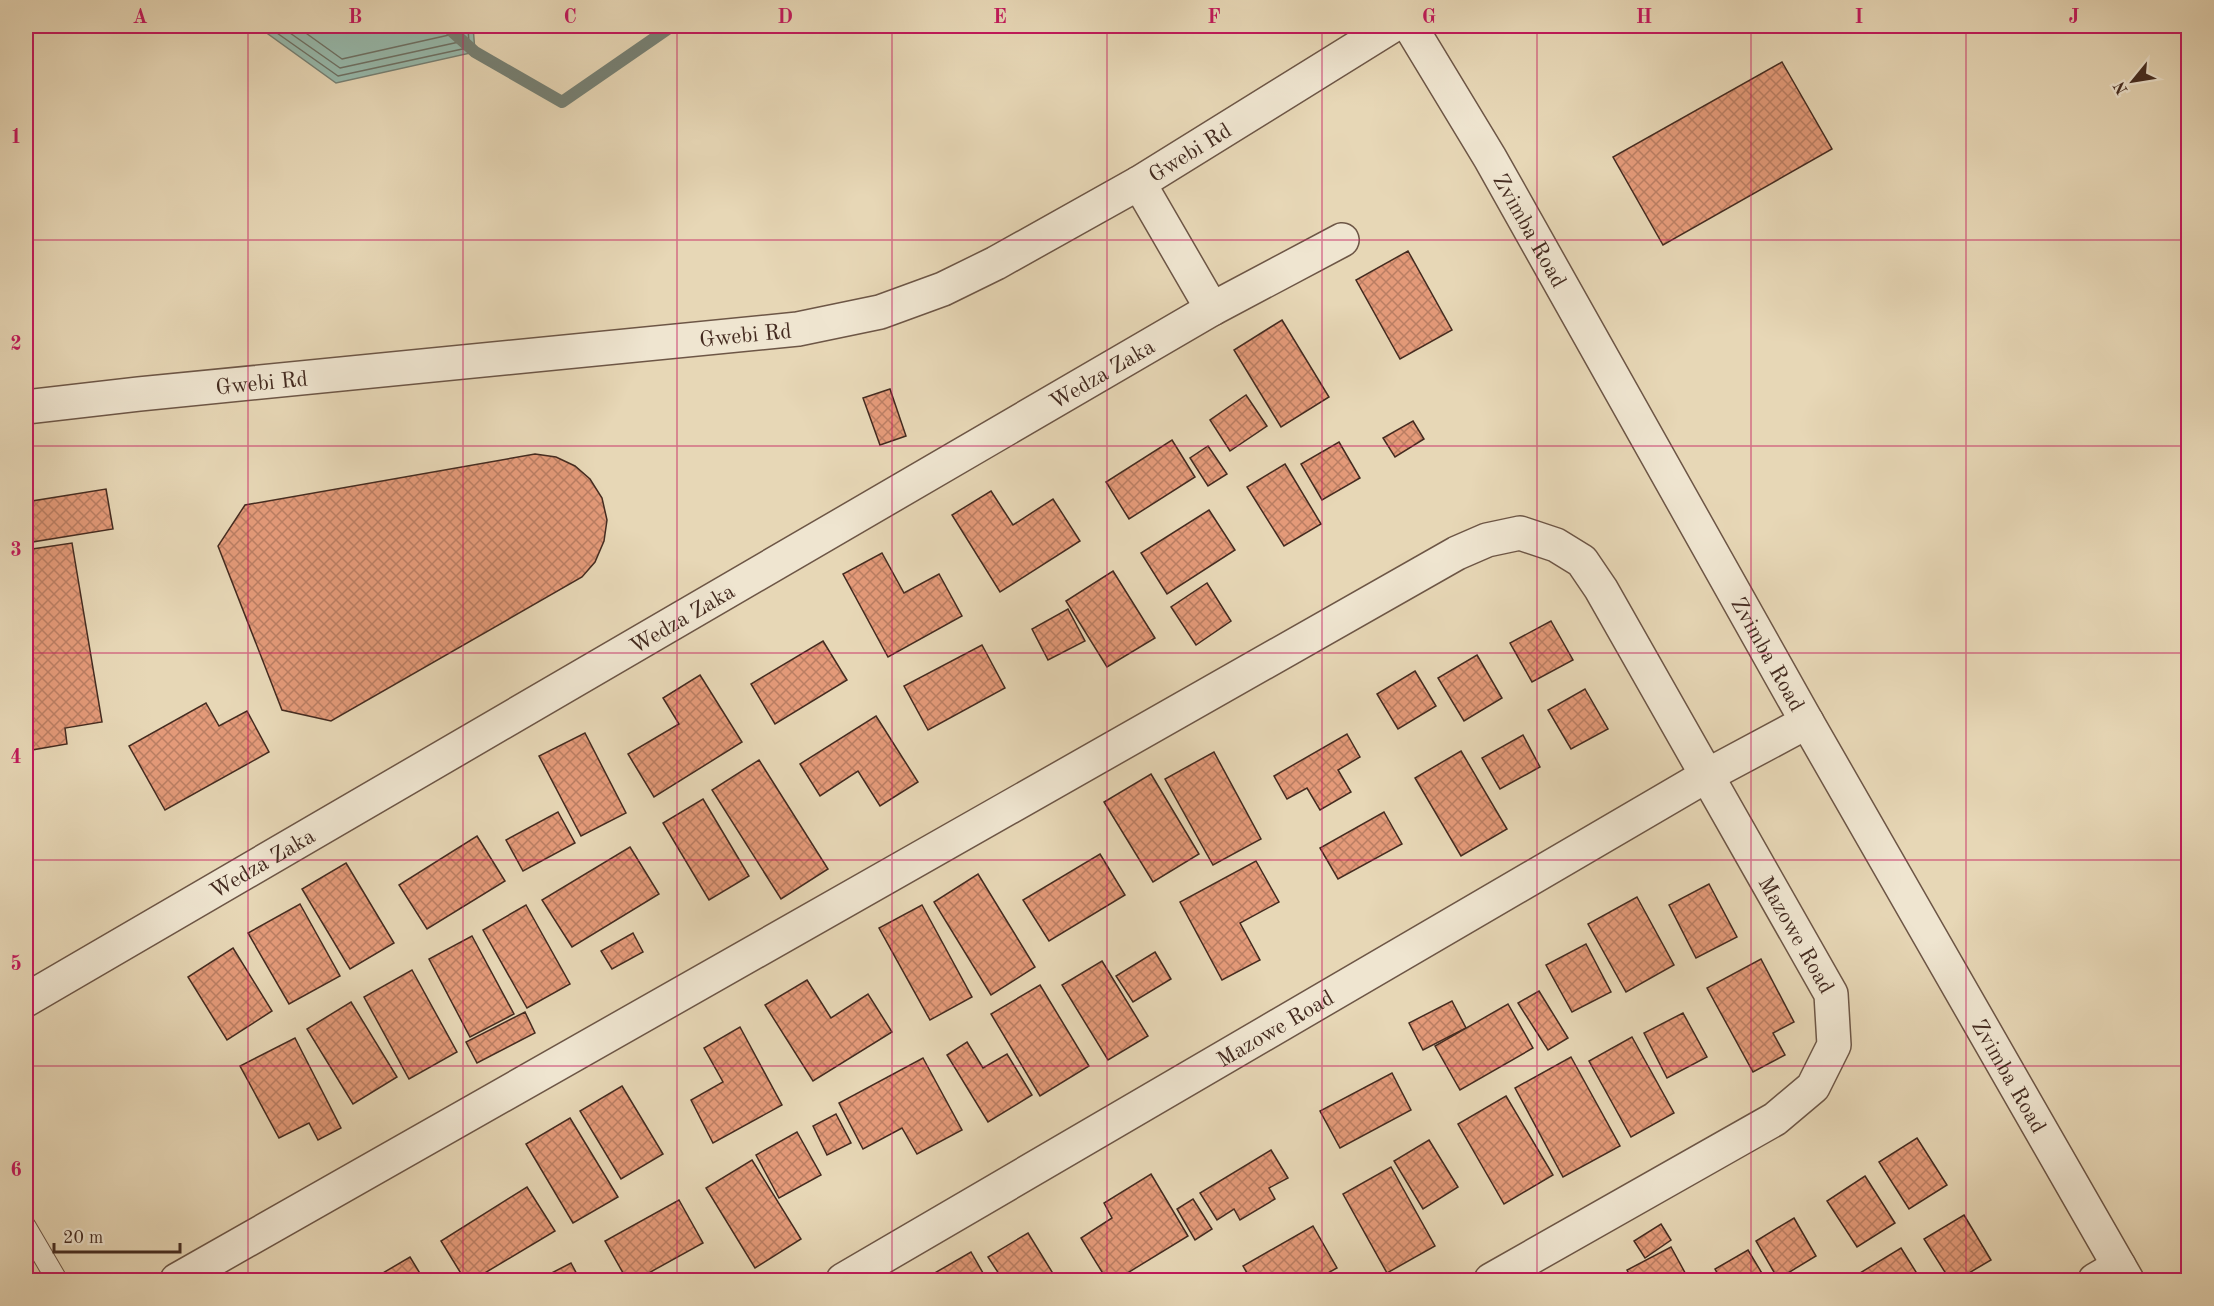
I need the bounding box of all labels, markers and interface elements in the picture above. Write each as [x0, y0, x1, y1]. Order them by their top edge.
text: A [132, 8, 148, 28]
text: B [348, 8, 362, 28]
text: C [563, 8, 577, 28]
text: D [777, 8, 793, 28]
text: E [993, 8, 1007, 28]
text: F [1207, 8, 1221, 28]
text: G [1422, 8, 1436, 28]
text: H [1636, 8, 1652, 28]
text: I [1855, 8, 1863, 28]
text: J [2069, 8, 2080, 28]
north arrow [2103, 51, 2163, 111]
text: N [2111, 78, 2132, 97]
street label: Gwebi Rd [1145, 120, 1236, 187]
text: 1 [10, 128, 22, 148]
street label: Zvimba Road [1488, 170, 1569, 292]
street label: Gwebi Rd [698, 321, 793, 352]
text: 2 [10, 335, 22, 355]
street label: Wedza Zaka [1047, 336, 1159, 414]
street label: Gwebi Rd [215, 368, 309, 399]
text: 3 [10, 541, 22, 561]
street label: Wedza Zaka [627, 581, 739, 659]
street label: Zvimba Road [1726, 594, 1808, 715]
text: 4 [10, 748, 22, 768]
street label: Wedza Zaka [207, 825, 319, 903]
street label: Mazowe Road [1754, 873, 1837, 998]
text: 5 [10, 954, 22, 975]
street label: Mazowe Road [1214, 987, 1338, 1072]
street label: Zvimba Road [1967, 1016, 2049, 1137]
text: 6 [10, 1161, 22, 1181]
scale bar [54, 1216, 180, 1254]
text: 20 m [63, 1229, 103, 1247]

